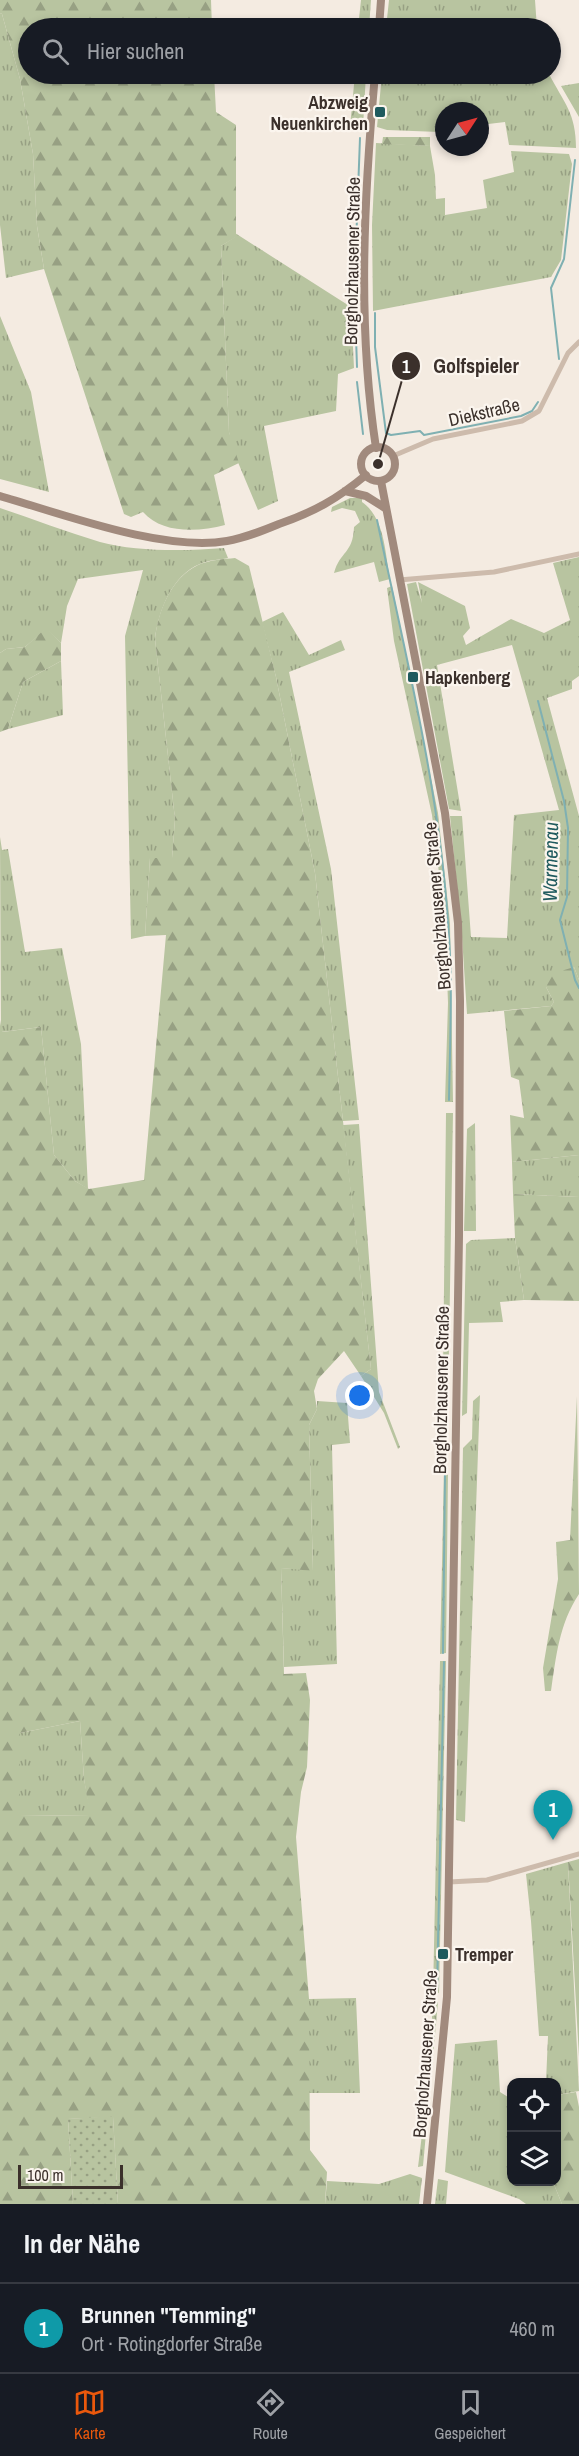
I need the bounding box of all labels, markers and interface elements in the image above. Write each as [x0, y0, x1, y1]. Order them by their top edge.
search box [18, 18, 561, 84]
icon: search [39, 35, 72, 68]
text: Hier suchen [87, 36, 184, 66]
place label: Abzweig Neuenkirchen [270, 90, 368, 136]
north arrow [435, 102, 489, 156]
marker: Abzweig Neuenkirchen [373, 105, 387, 119]
street label: Borgholzhausener Straße [338, 177, 366, 345]
callout: Golfspieler [391, 347, 531, 385]
text: Golfspieler [433, 352, 519, 379]
text: 1 [402, 354, 411, 379]
street label: Diekstraße [446, 392, 522, 432]
place label: Hapkenberg [425, 665, 510, 690]
marker: Hapkenberg [406, 670, 420, 684]
street label: Borgholzhausener Straße [417, 821, 457, 991]
water label: Warmenau [536, 822, 564, 902]
street label: Borgholzhausener Straße [427, 1306, 455, 1474]
your location [345, 1381, 374, 1410]
pin: 1 [534, 1790, 572, 1840]
place label: Tremper [455, 1942, 514, 1967]
marker: Tremper [436, 1947, 450, 1961]
street label: Borgholzhausener Straße [407, 1969, 443, 2139]
map controls [507, 2078, 561, 2186]
button: locate [507, 2078, 561, 2132]
button: layers [507, 2132, 561, 2186]
scale bar [18, 2162, 123, 2190]
text: 100 m [27, 2164, 63, 2186]
text: In der Nähe [24, 2226, 140, 2261]
text: Brunnen "Temming" [81, 2300, 256, 2330]
text: 1 [39, 2315, 48, 2342]
text: 460 m [509, 2315, 555, 2342]
text: Ort · Rotingdorfer Straße [81, 2330, 262, 2357]
tab: Karte [73, 2386, 106, 2444]
tab: Route [253, 2386, 288, 2444]
tab: Gespeichert [434, 2386, 506, 2444]

